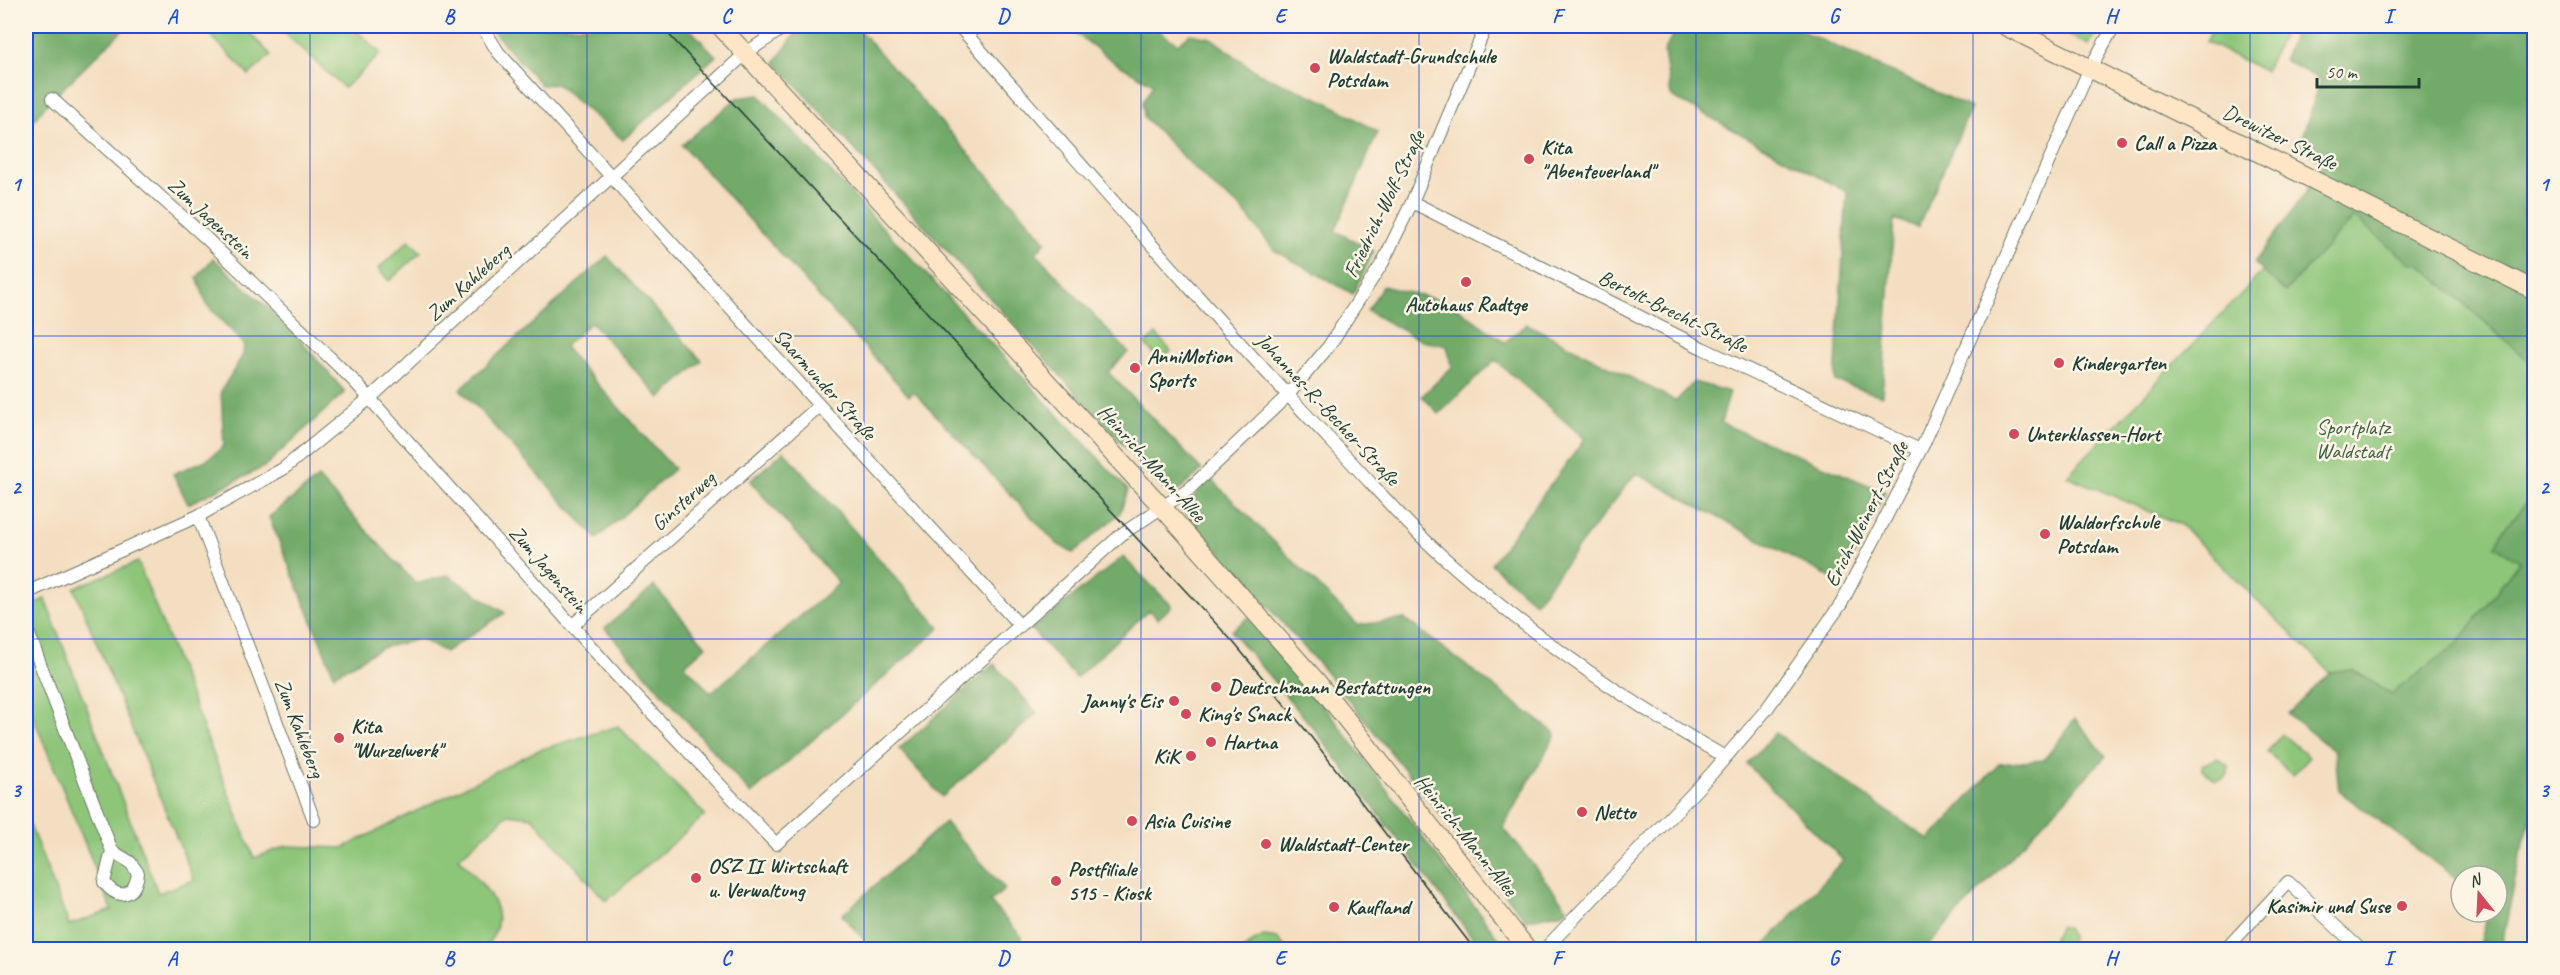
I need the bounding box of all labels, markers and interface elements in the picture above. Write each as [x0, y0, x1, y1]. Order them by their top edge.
text: A [167, 4, 179, 29]
text: B [444, 4, 456, 29]
text: C [721, 4, 733, 29]
text: D [997, 4, 1011, 29]
text: E [1275, 4, 1289, 29]
text: F [1552, 4, 1566, 29]
text: G [1829, 4, 1842, 29]
text: H [2105, 4, 2120, 29]
text: I [2384, 4, 2397, 29]
place label: Waldstadt-Grundschule Potsdam [1327, 43, 1498, 93]
scale bar [2317, 51, 2419, 89]
marker: Waldstadt-Grundschule Potsdam [1308, 61, 1322, 75]
text: 50 m [2326, 61, 2359, 83]
street label: Drewitzer Straße [2219, 98, 2343, 177]
street label: Friedrich-Wolf-Straße [1337, 125, 1432, 282]
place label: Call a Pizza [2134, 130, 2218, 156]
place label: Kita "Abenteuerland" [1541, 134, 1659, 184]
marker: Call a Pizza [2115, 136, 2129, 150]
marker: Kita "Abenteuerland" [1522, 152, 1536, 166]
text: 1 [12, 172, 23, 197]
street label: Zum Jagenstein [163, 172, 260, 265]
text: 1 [2540, 172, 2551, 197]
street label: Zum Kahleberg [421, 237, 516, 326]
street label: Bertolt-Brecht-Straße [1594, 264, 1754, 359]
marker: Autohaus Radtge [1459, 275, 1473, 289]
place label: Autohaus Radtge [1405, 291, 1529, 317]
street label: Saarmunder Straße [768, 323, 883, 447]
street label: Johannes-R.-Becher-Straße [1250, 327, 1407, 492]
place label: AnniMotion Sports [1147, 343, 1233, 393]
place label: Kindergarten [2071, 350, 2168, 376]
marker: Kindergarten [2052, 356, 2066, 370]
marker: AnniMotion Sports [1128, 361, 1142, 375]
street label: Heinrich-Mann-Allee [1092, 399, 1212, 528]
park label: Sportplatz Waldstadt [2316, 414, 2393, 464]
place label: Unterklassen-Hort [2026, 421, 2163, 447]
marker: Unterklassen-Hort [2007, 427, 2021, 441]
street label: Erich-Weinert-Straße [1818, 435, 1915, 591]
street label: Ginsterweg [646, 464, 722, 537]
text: 2 [12, 475, 23, 500]
text: 2 [2540, 475, 2551, 500]
place label: Waldorfschule Potsdam [2057, 509, 2161, 559]
street label: Zum Jagenstein [504, 520, 595, 619]
marker: Waldorfschule Potsdam [2038, 527, 2052, 541]
place label: Deutschmann Bestattungen [1228, 674, 1430, 700]
street label: Zum Kahleberg [269, 675, 331, 783]
marker: Deutschmann Bestattungen [1209, 680, 1223, 694]
place label: Janny's Eis [1080, 688, 1165, 714]
marker: Janny's Eis [1167, 694, 1181, 708]
place label: King's Snack [1198, 701, 1293, 727]
marker: King's Snack [1179, 707, 1193, 721]
place label: Kita "Wurzelwerk" [351, 713, 447, 763]
place label: Hartna [1223, 729, 1279, 755]
marker: Kita "Wurzelwerk" [332, 731, 346, 745]
marker: Hartna [1204, 735, 1218, 749]
place label: KiK [1153, 743, 1182, 769]
marker: KiK [1184, 749, 1198, 763]
street label: Heinrich-Mann-Allee [1409, 769, 1524, 902]
text: 3 [12, 778, 23, 803]
text: 3 [2540, 778, 2551, 803]
place label: Netto [1594, 799, 1638, 825]
marker: Netto [1575, 805, 1589, 819]
place label: Asia Cuisine [1144, 808, 1232, 834]
marker: Asia Cuisine [1125, 814, 1139, 828]
place label: Waldstadt-Center [1278, 831, 1410, 857]
marker: Waldstadt-Center [1259, 837, 1273, 851]
place label: OSZ II Wirtschaft u. Verwaltung [708, 853, 850, 903]
place label: Postfiliale 515 - Kiosk [1068, 856, 1153, 906]
north arrow [2449, 864, 2509, 924]
text: N [2467, 869, 2485, 892]
marker: OSZ II Wirtschaft u. Verwaltung [689, 871, 703, 885]
marker: Postfiliale 515 - Kiosk [1049, 874, 1063, 888]
place label: Kasimir und Suse [2266, 893, 2392, 919]
place label: Kaufland [1346, 894, 1413, 920]
marker: Kasimir und Suse [2395, 899, 2409, 913]
marker: Kaufland [1327, 900, 1341, 914]
text: A [167, 946, 179, 971]
text: B [444, 946, 456, 971]
text: C [721, 946, 733, 971]
text: D [997, 946, 1011, 971]
text: E [1275, 946, 1289, 971]
text: F [1552, 946, 1566, 971]
text: G [1829, 946, 1842, 971]
text: H [2105, 946, 2120, 971]
text: I [2384, 946, 2397, 971]

